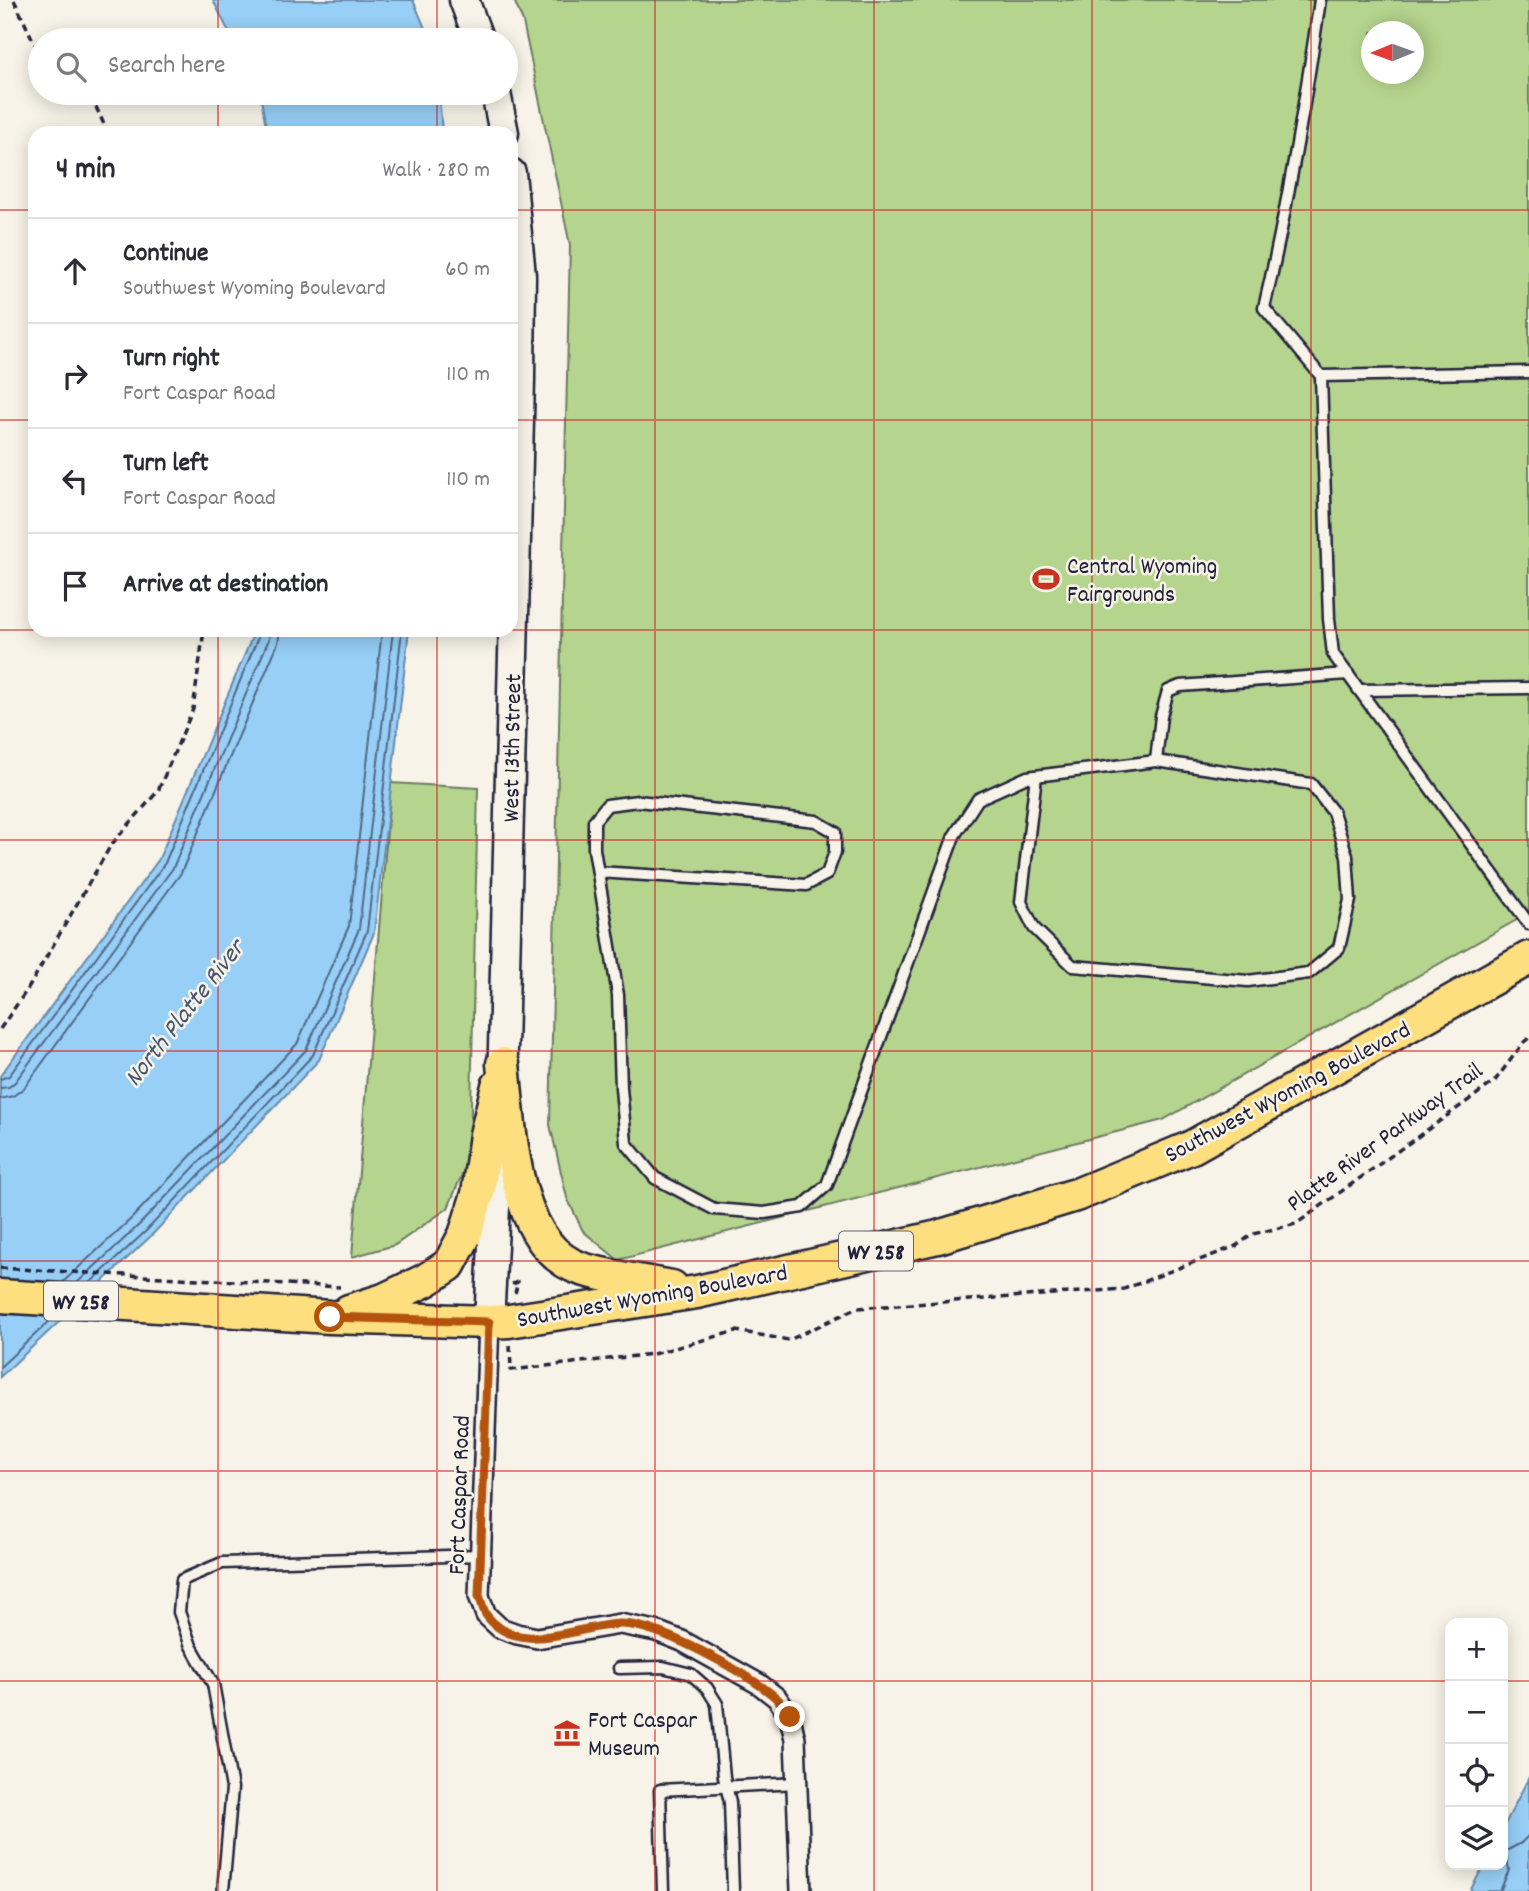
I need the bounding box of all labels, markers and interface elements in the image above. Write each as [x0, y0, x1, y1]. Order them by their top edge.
north arrow [1361, 21, 1424, 84]
search box [28, 28, 518, 105]
icon: search [52, 48, 90, 86]
text: Search here [108, 48, 226, 85]
text: 4 min [56, 150, 115, 193]
text: Walk · 280 m [382, 155, 490, 188]
text: Continue [123, 236, 208, 273]
icon: ahead [56, 252, 94, 290]
text: 60 m [445, 254, 490, 287]
text: Southwest Wyoming Boulevard [123, 273, 386, 306]
text: Turn right [123, 341, 220, 378]
icon: right [56, 357, 94, 395]
text: 110 m [446, 359, 490, 392]
text: Fort Caspar Road [123, 378, 276, 411]
text: Turn left [123, 446, 209, 483]
icon: left [56, 462, 94, 500]
text: 110 m [446, 464, 490, 497]
text: Fort Caspar Road [123, 483, 276, 516]
place label: Central Wyoming Fairgrounds [1067, 551, 1217, 613]
sports icon: Central Wyoming Fairgrounds [1031, 564, 1061, 594]
icon: arrive [56, 567, 94, 605]
text: Arrive at destination [123, 567, 328, 604]
street label: West 13th Street [496, 673, 532, 823]
water label: North Platte River [116, 930, 257, 1096]
street label: Southwest Wyoming Boulevard [1159, 1014, 1417, 1173]
street label: Platte River Parkway Trail [1281, 1055, 1491, 1221]
road number: WY 258 [839, 1232, 913, 1270]
street label: Southwest Wyoming Boulevard [515, 1257, 790, 1339]
road number: WY 258 [44, 1282, 118, 1320]
route start [314, 1301, 345, 1332]
street label: Fort Caspar Road [441, 1415, 481, 1575]
map controls [1445, 1618, 1508, 1870]
button: + [1445, 1618, 1508, 1681]
button: − [1445, 1681, 1508, 1744]
route end [774, 1701, 805, 1732]
place label: Fort Caspar Museum [588, 1705, 697, 1767]
museum icon: Fort Caspar Museum [552, 1718, 582, 1748]
button: locate [1445, 1744, 1508, 1807]
button: layers [1445, 1807, 1508, 1870]

